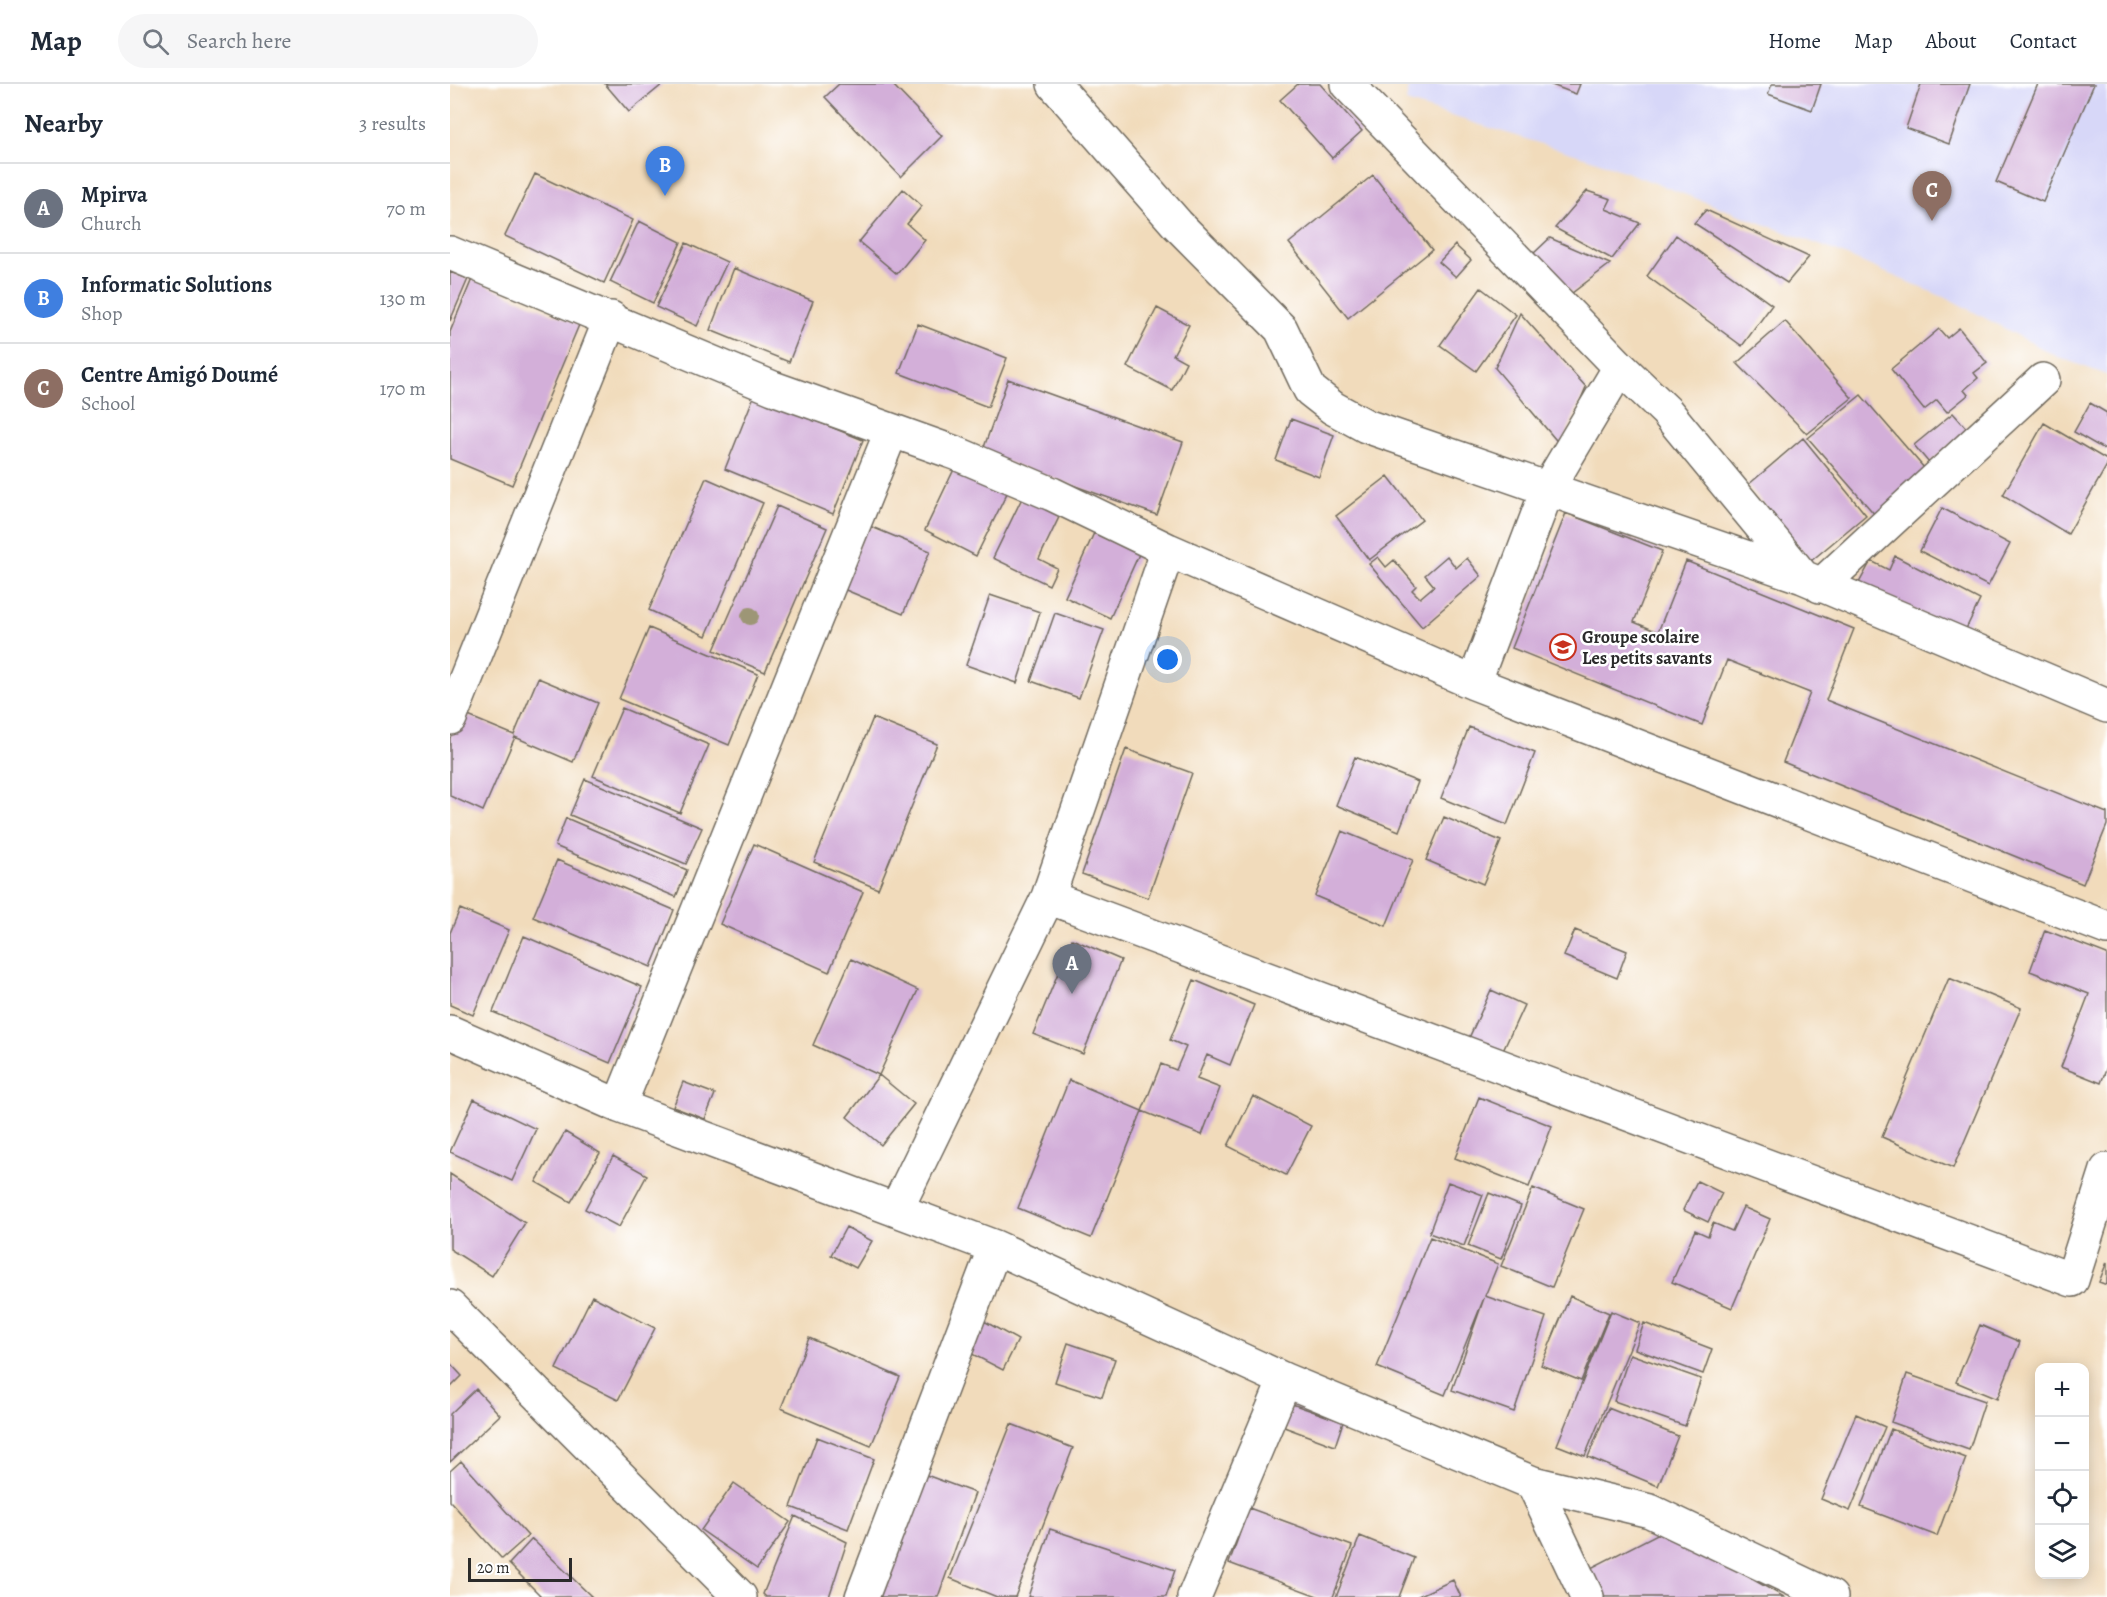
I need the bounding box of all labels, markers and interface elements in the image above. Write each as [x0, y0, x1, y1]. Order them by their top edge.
search box [118, 14, 538, 68]
text: Map [30, 22, 82, 60]
icon: search [139, 25, 172, 58]
text: Search here [187, 26, 291, 56]
text: Home [1768, 27, 1821, 55]
text: Map [1854, 27, 1892, 55]
text: About [1925, 27, 1977, 55]
text: Contact [2010, 27, 2077, 55]
text: Nearby [24, 106, 103, 141]
text: 3 results [359, 110, 426, 137]
pin: B [646, 147, 684, 196]
pin: C [1912, 172, 1952, 221]
text: Mpirva [81, 180, 148, 210]
text: A [37, 195, 50, 222]
text: 70 m [386, 195, 426, 222]
text: Church [81, 210, 142, 237]
text: Informatic Solutions [81, 270, 272, 300]
text: B [37, 285, 50, 312]
text: 130 m [380, 285, 426, 312]
text: Shop [81, 300, 123, 327]
text: Centre Amigó Doumé [81, 360, 278, 390]
text: C [37, 375, 50, 402]
text: 170 m [380, 375, 426, 402]
text: School [81, 390, 135, 417]
place label: Groupe scolaire Les petits savants [1582, 625, 1712, 670]
school or university icon: Groupe scolaire Les petits savants [1548, 632, 1578, 662]
your location [1153, 645, 1182, 674]
pin: A [1052, 944, 1092, 994]
map controls [2035, 1363, 2089, 1579]
button: + [2035, 1363, 2089, 1417]
button: − [2035, 1417, 2089, 1471]
button: locate [2035, 1471, 2089, 1525]
button: layers [2035, 1525, 2089, 1579]
scale bar [468, 1555, 572, 1582]
text: 20 m [477, 1557, 510, 1579]

